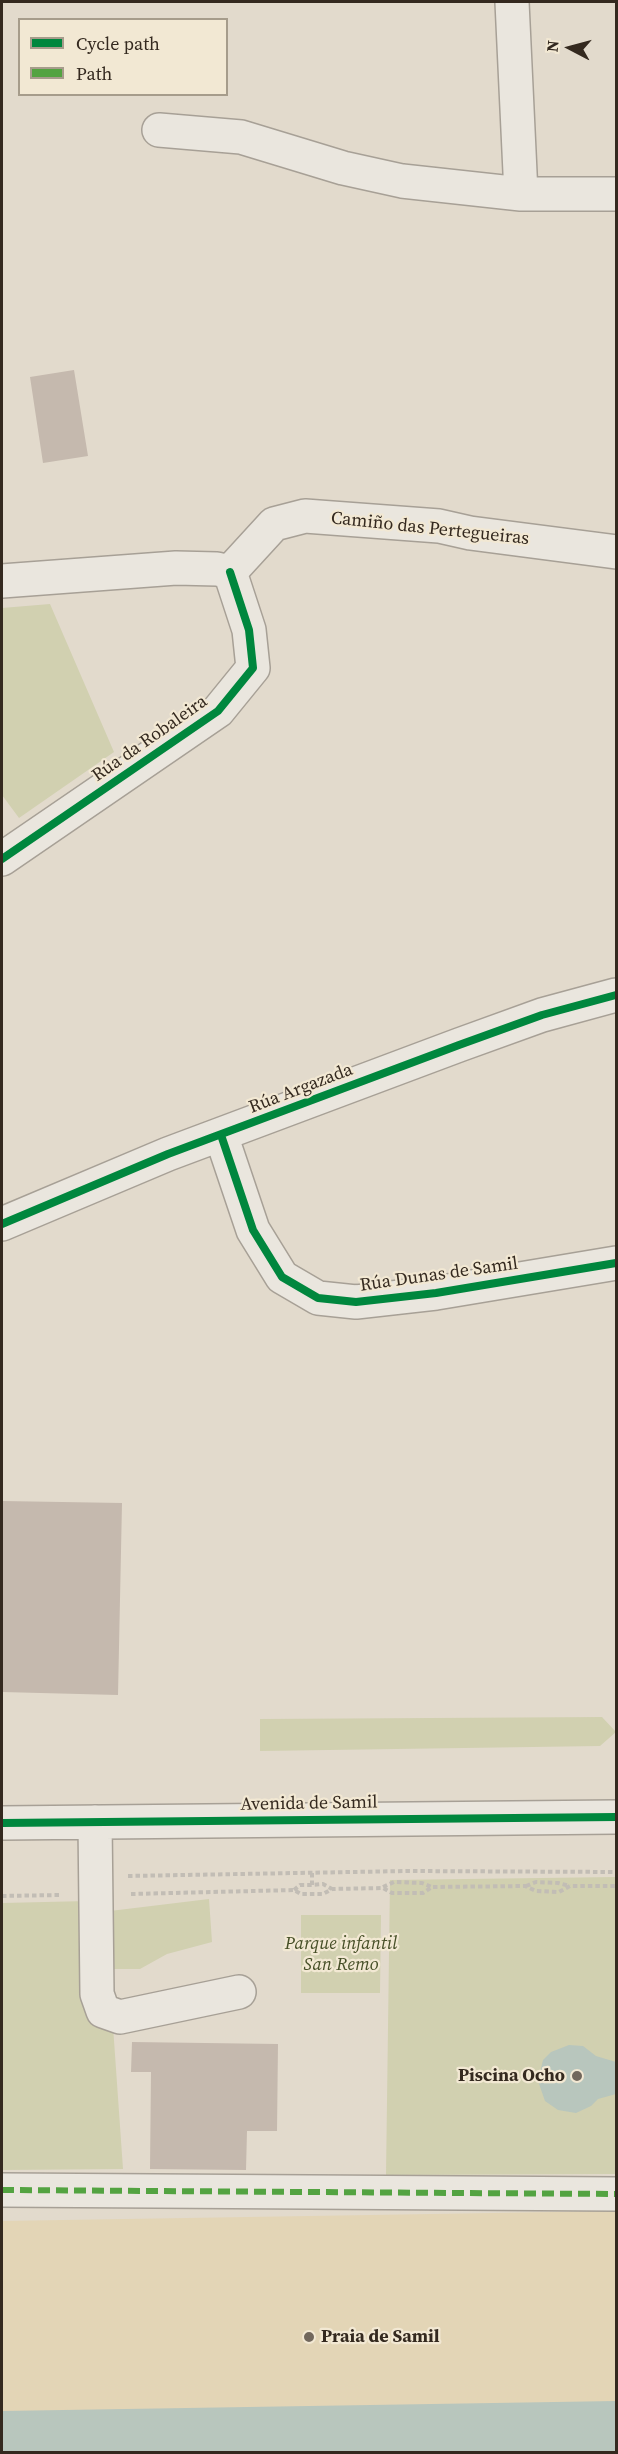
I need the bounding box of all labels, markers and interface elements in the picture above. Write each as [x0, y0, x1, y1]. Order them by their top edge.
legend [18, 18, 228, 96]
north arrow [540, 18, 600, 78]
text: Cycle path [76, 31, 160, 56]
text: N [541, 39, 564, 53]
text: Path [76, 61, 112, 86]
street label: Camiño das Pertegueiras [330, 508, 530, 550]
street label: Rúa da Robaleira [88, 691, 212, 787]
street label: Rúa Argazada [246, 1059, 356, 1119]
street label: Rúa Dunas de Samil [359, 1253, 519, 1297]
street label: Avenida de Samil [240, 1792, 378, 1816]
park label: Parque infantil San Remo [285, 1933, 397, 1976]
place label: Piscina Ocho [458, 2065, 565, 2087]
marker: Piscina Ocho [570, 2069, 584, 2083]
place label: Praia de Samil [321, 2326, 440, 2348]
marker: Praia de Samil [302, 2330, 316, 2344]

